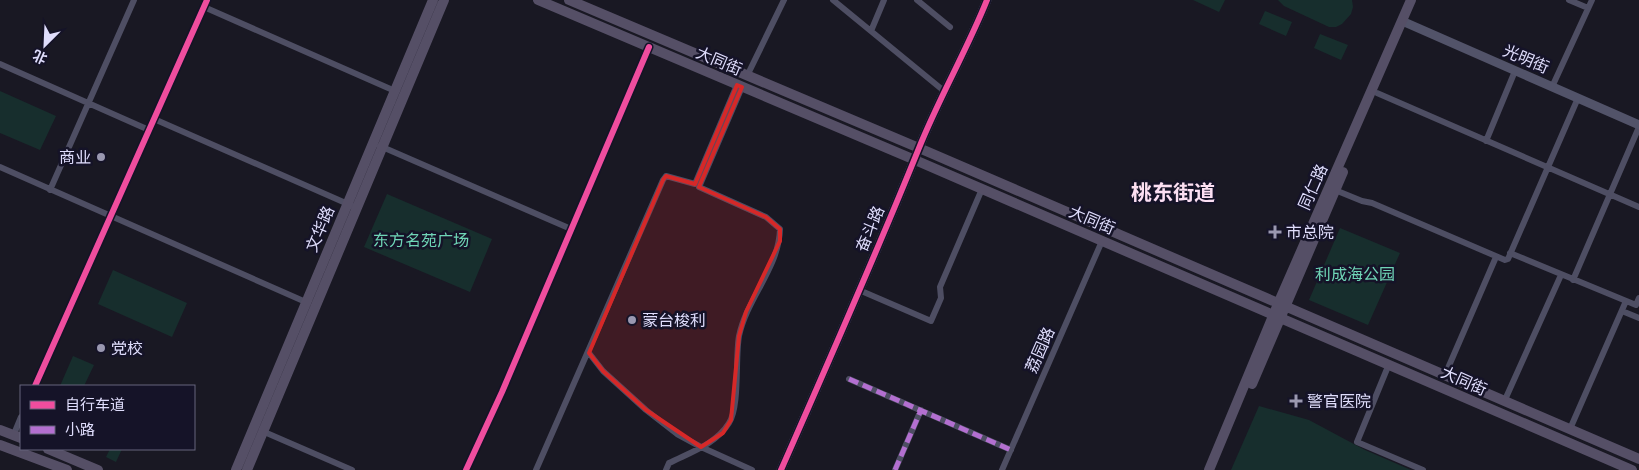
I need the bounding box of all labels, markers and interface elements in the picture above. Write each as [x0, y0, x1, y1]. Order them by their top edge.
north arrow [20, 20, 70, 70]
street label: 光明街 [1500, 41, 1552, 77]
street label: 大同街 [693, 43, 745, 79]
text: 北 [30, 47, 49, 67]
place label: 商业 [59, 148, 91, 167]
marker: 商业 [95, 151, 107, 163]
street label: 同仁路 [1295, 161, 1331, 213]
district label: 桃东街道 [1131, 181, 1215, 205]
street label: 大同街 [1066, 202, 1118, 238]
street label: 文华路 [302, 203, 338, 255]
street label: 奋斗路 [852, 203, 888, 255]
place label: 市总院 [1286, 223, 1334, 242]
marker: 市总院 [1268, 225, 1282, 239]
park label: 东方名苑广场 [373, 231, 469, 250]
park label: 利成海公园 [1315, 265, 1395, 284]
place label: 蒙台梭利 [642, 311, 706, 330]
marker: 蒙台梭利 [626, 314, 638, 326]
street label: 荔园路 [1022, 324, 1058, 376]
place label: 党校 [111, 339, 143, 358]
marker: 党校 [95, 342, 107, 354]
street label: 大同街 [1438, 363, 1490, 399]
legend [20, 385, 195, 450]
place label: 警官医院 [1307, 392, 1371, 411]
marker: 警官医院 [1289, 394, 1303, 408]
text: 自行车道 [65, 396, 125, 414]
text: 小路 [65, 421, 95, 439]

